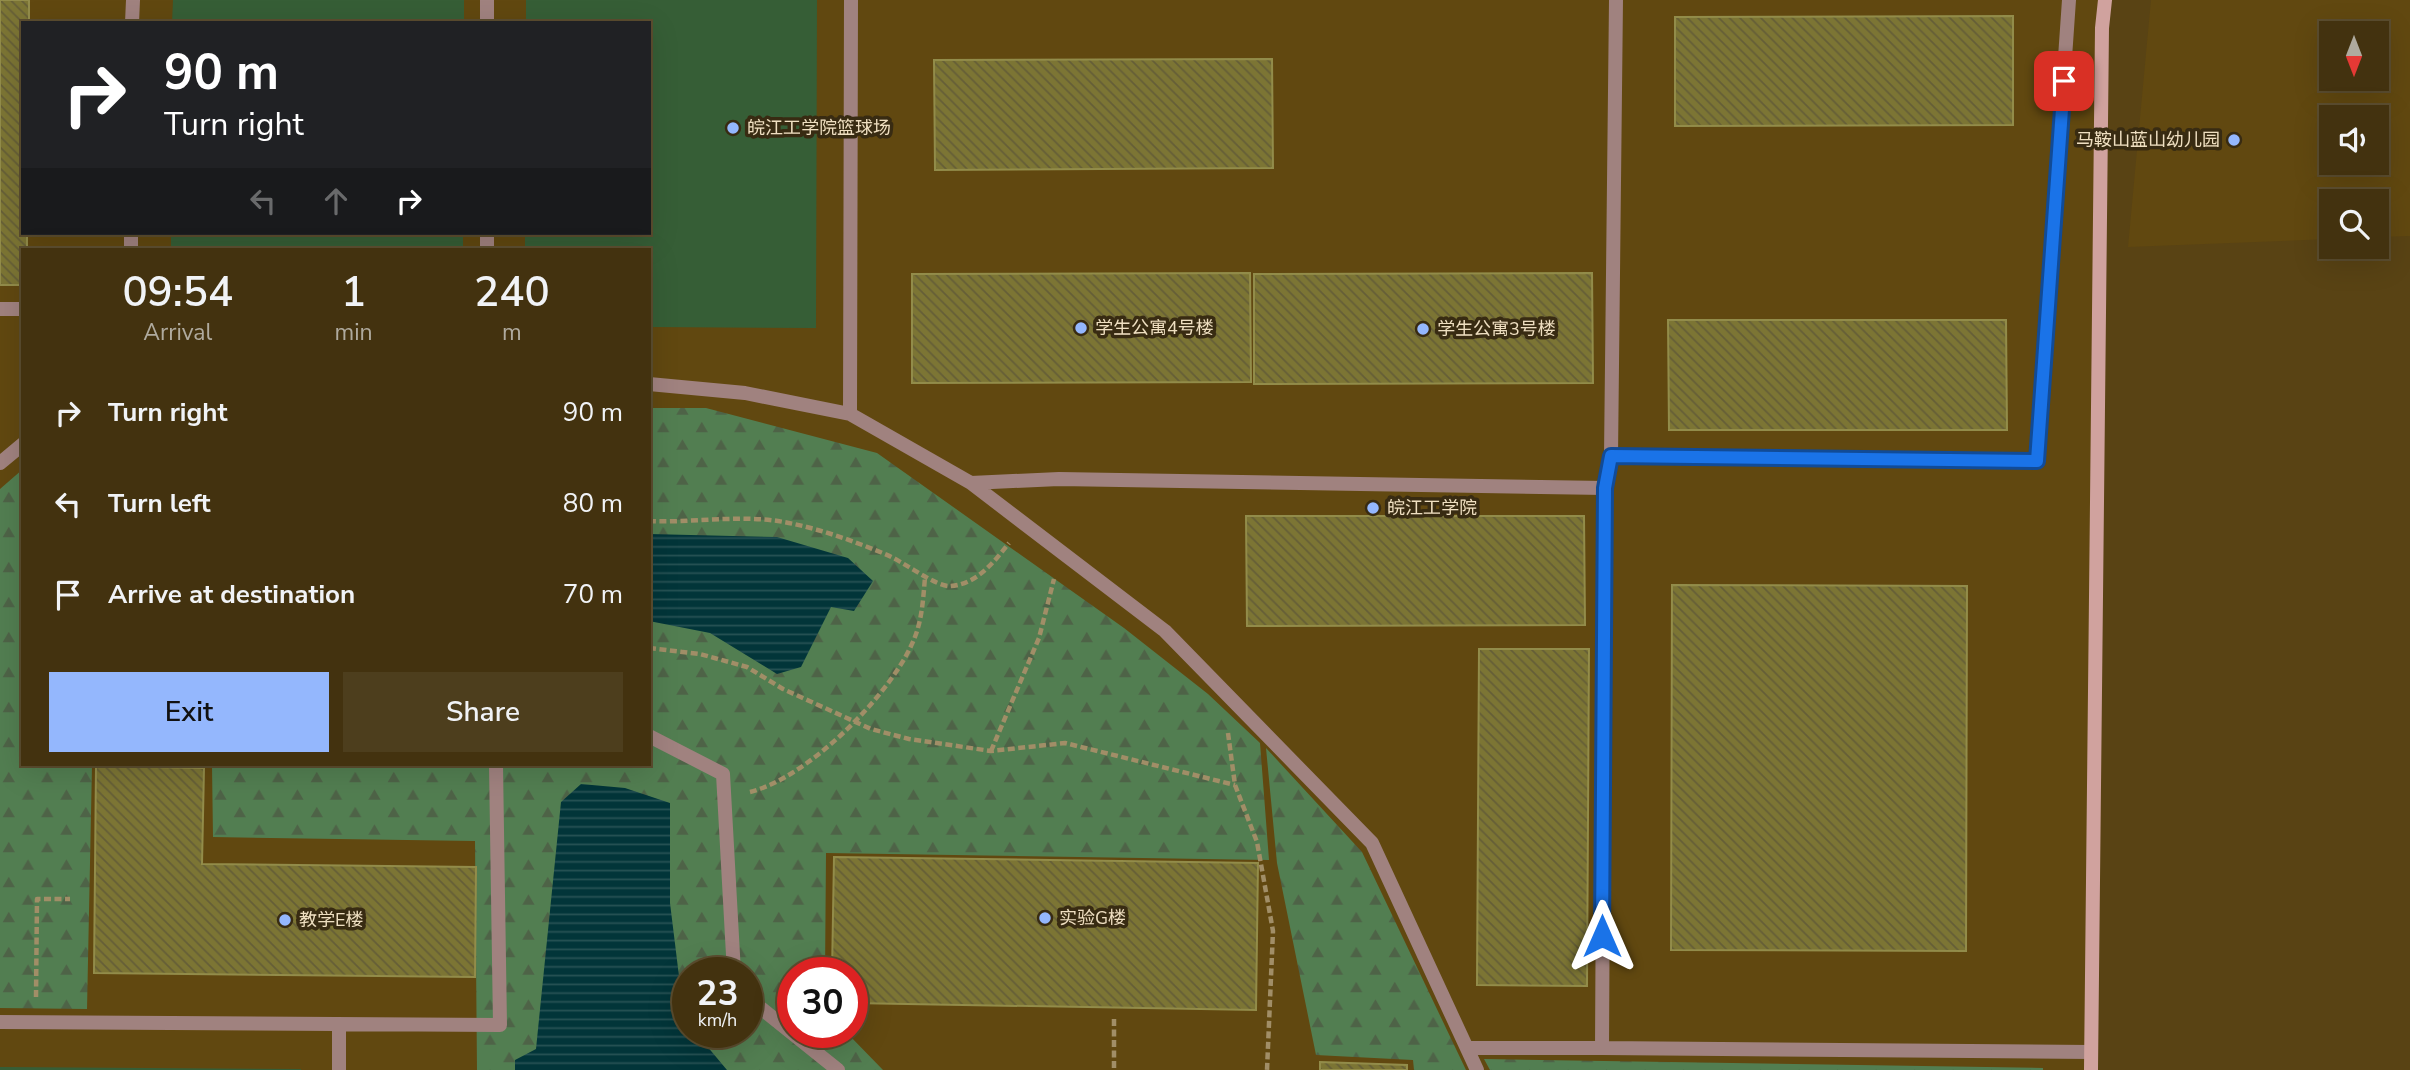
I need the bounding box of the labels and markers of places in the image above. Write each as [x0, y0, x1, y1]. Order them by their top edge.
pin [2034, 51, 2094, 111]
place label: 皖江工学院篮球场 [747, 116, 891, 140]
marker: 皖江工学院篮球场 [725, 120, 741, 136]
place label: 马鞍山蓝山幼儿园 [2076, 128, 2220, 152]
marker: 马鞍山蓝山幼儿园 [2226, 132, 2242, 148]
place label: 学生公寓4号楼 [1095, 316, 1214, 340]
place label: 学生公寓3号楼 [1437, 317, 1556, 341]
marker: 学生公寓4号楼 [1073, 320, 1089, 336]
marker: 学生公寓3号楼 [1415, 321, 1431, 337]
place label: 皖江工学院 [1387, 496, 1477, 520]
marker: 皖江工学院 [1365, 500, 1381, 516]
place label: 实验G楼 [1059, 906, 1126, 930]
place label: 教学E楼 [299, 908, 364, 932]
marker: 实验G楼 [1037, 910, 1053, 926]
marker: 教学E楼 [277, 912, 293, 928]

